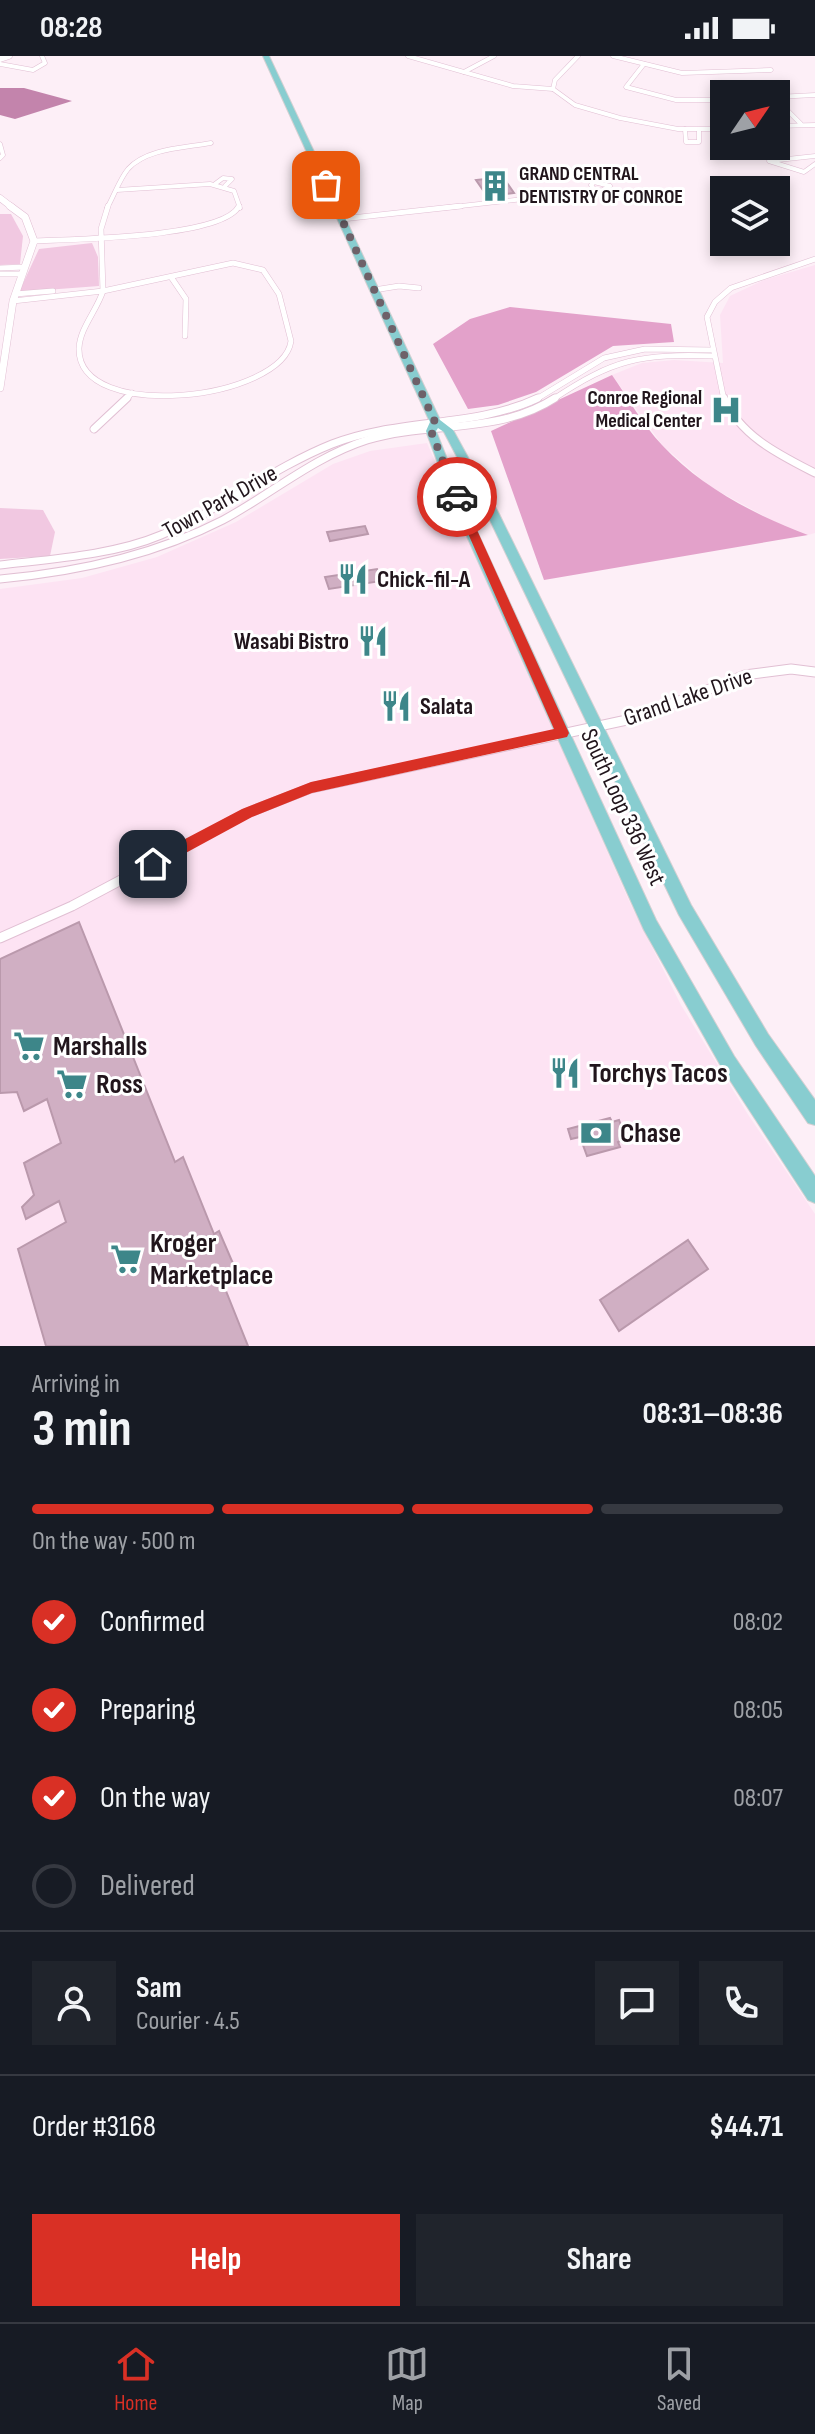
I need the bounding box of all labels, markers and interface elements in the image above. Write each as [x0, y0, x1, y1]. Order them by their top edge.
text: 08:28 [40, 10, 102, 46]
north arrow [710, 80, 790, 160]
map controls [710, 80, 790, 256]
pin [292, 151, 360, 219]
place label: GRAND CENTRAL DENTISTRY OF CONROE [519, 162, 683, 209]
icon: bag [304, 163, 348, 207]
building icon: GRAND CENTRAL DENTISTRY OF CONROE [478, 169, 512, 203]
button: layers [710, 176, 790, 256]
place label: Conroe Regional Medical Center [587, 386, 702, 433]
hospital icon: Conroe Regional Medical Center [709, 393, 743, 427]
courier [417, 457, 497, 537]
street label: Town Park Drive [158, 459, 282, 545]
icon: car [435, 475, 479, 519]
restaurant icon: Chick-fil-A [336, 562, 370, 596]
place label: Chick-fil-A [377, 565, 471, 594]
restaurant icon: Wasabi Bistro [356, 624, 390, 658]
place label: Wasabi Bistro [234, 627, 349, 656]
street label: Grand Lake Drive [620, 661, 756, 733]
restaurant icon: Salata [379, 689, 413, 723]
place label: Salata [420, 692, 473, 721]
street label: South Loop 336 West [574, 724, 672, 890]
pin [119, 830, 187, 898]
icon: home [131, 842, 175, 886]
supermarket icon: Marshalls [12, 1029, 46, 1063]
place label: Marshalls [53, 1030, 147, 1063]
restaurant icon: Torchys Tacos [548, 1056, 582, 1090]
place label: Torchys Tacos [589, 1057, 728, 1090]
supermarket icon: Ross [55, 1067, 89, 1101]
place label: Ross [96, 1068, 143, 1101]
bank icon: Chase [579, 1116, 613, 1150]
place label: Chase [620, 1117, 681, 1150]
place label: Kroger Marketplace [150, 1227, 273, 1292]
supermarket icon: Kroger Marketplace [109, 1242, 143, 1276]
text: Arriving in [32, 1369, 120, 1400]
text: 08:31–08:36 [643, 1396, 783, 1432]
text: 3 min [32, 1398, 132, 1461]
text: On the way · 500 m [32, 1526, 196, 1557]
icon: check [32, 1600, 76, 1644]
text: Confirmed [100, 1604, 205, 1640]
text: 08:02 [733, 1607, 783, 1638]
icon: check [32, 1688, 76, 1732]
text: Preparing [100, 1692, 196, 1728]
text: 08:05 [733, 1695, 783, 1726]
icon: check [32, 1776, 76, 1820]
text: On the way [100, 1780, 210, 1816]
text: 08:07 [733, 1783, 783, 1814]
text: Delivered [100, 1868, 195, 1904]
button: person [32, 1961, 116, 2045]
button: chat [595, 1961, 679, 2045]
button: phone [699, 1961, 783, 2045]
text: Sam [136, 1970, 182, 2006]
text: Courier · 4.5 [136, 2006, 240, 2037]
text: Order #3168 [32, 2109, 156, 2145]
text: $44.71 [709, 2109, 783, 2145]
button: Help [32, 2214, 400, 2306]
button: Share [416, 2214, 783, 2306]
tab: Home [114, 2342, 158, 2417]
tab: Map [385, 2342, 429, 2417]
tab: Saved [657, 2342, 701, 2417]

